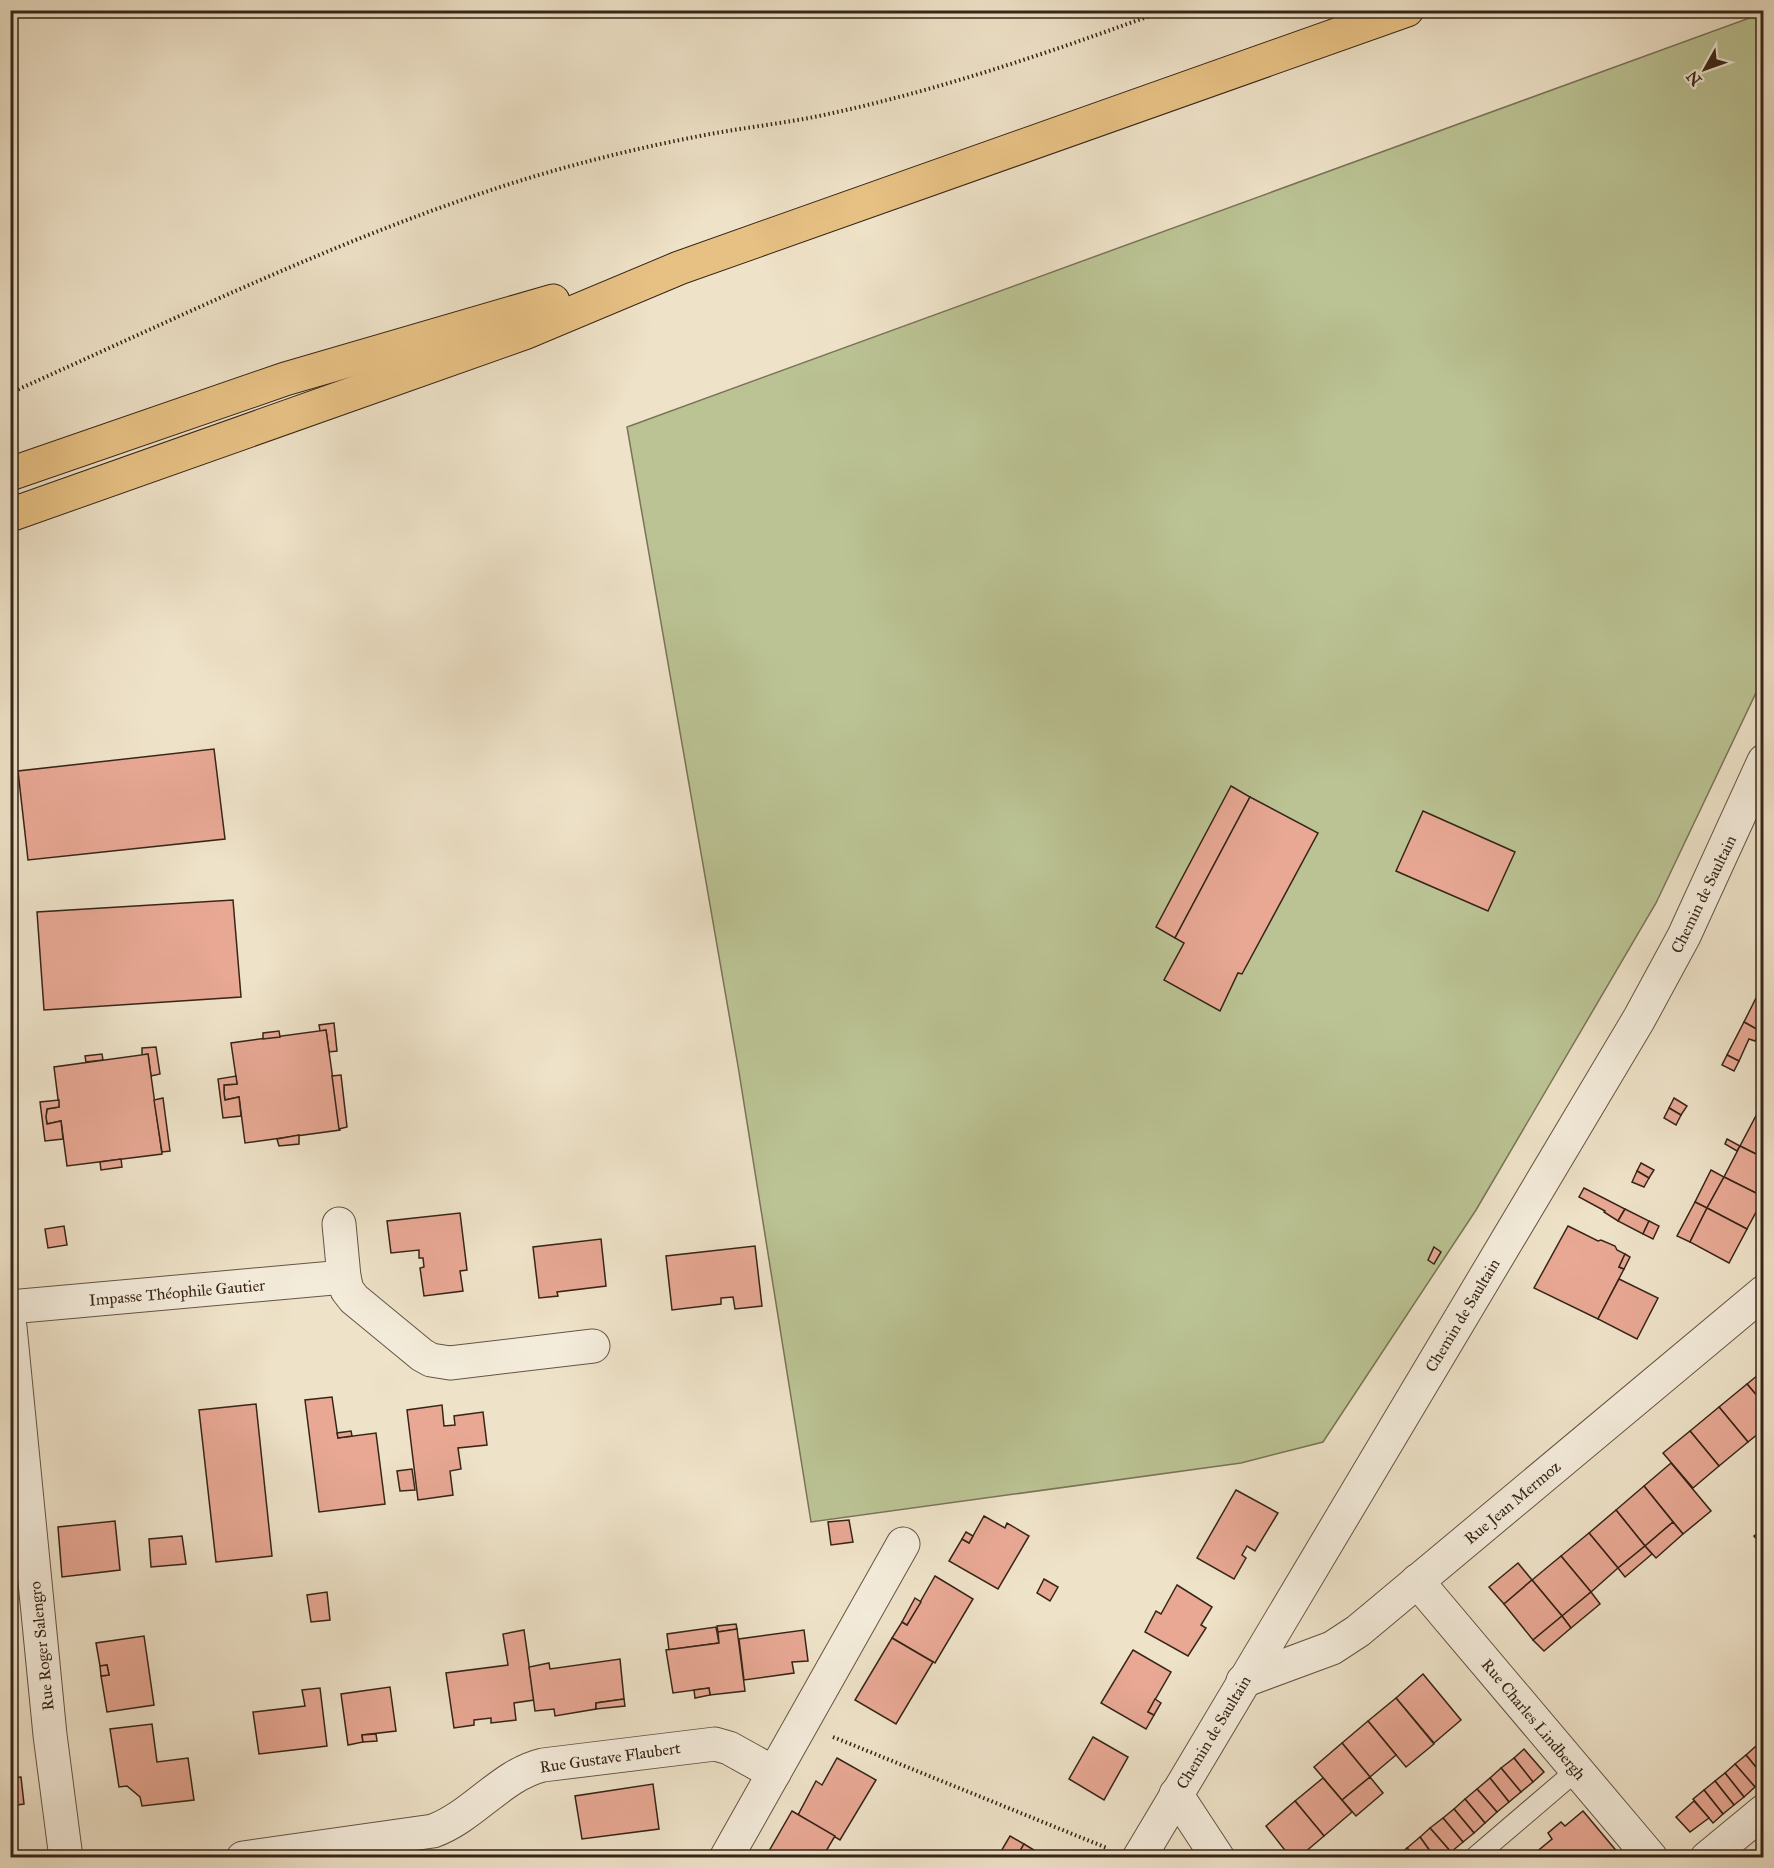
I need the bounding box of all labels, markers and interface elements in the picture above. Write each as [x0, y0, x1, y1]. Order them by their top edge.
north arrow [1675, 39, 1735, 99]
text: N [1682, 67, 1706, 90]
street label: Chemin de Saultain [1667, 832, 1740, 956]
street label: Chemin de Saultain [1421, 1255, 1504, 1375]
street label: Impasse Théophile Gautier [88, 1275, 266, 1310]
street label: Rue Jean Mermoz [1460, 1456, 1565, 1549]
street label: Rue Roger Salengro [25, 1580, 59, 1711]
street label: Rue Charles Lindbergh [1477, 1655, 1590, 1784]
street label: Chemin de Saultain [1172, 1672, 1255, 1792]
street label: Rue Gustave Flaubert [539, 1738, 682, 1777]

